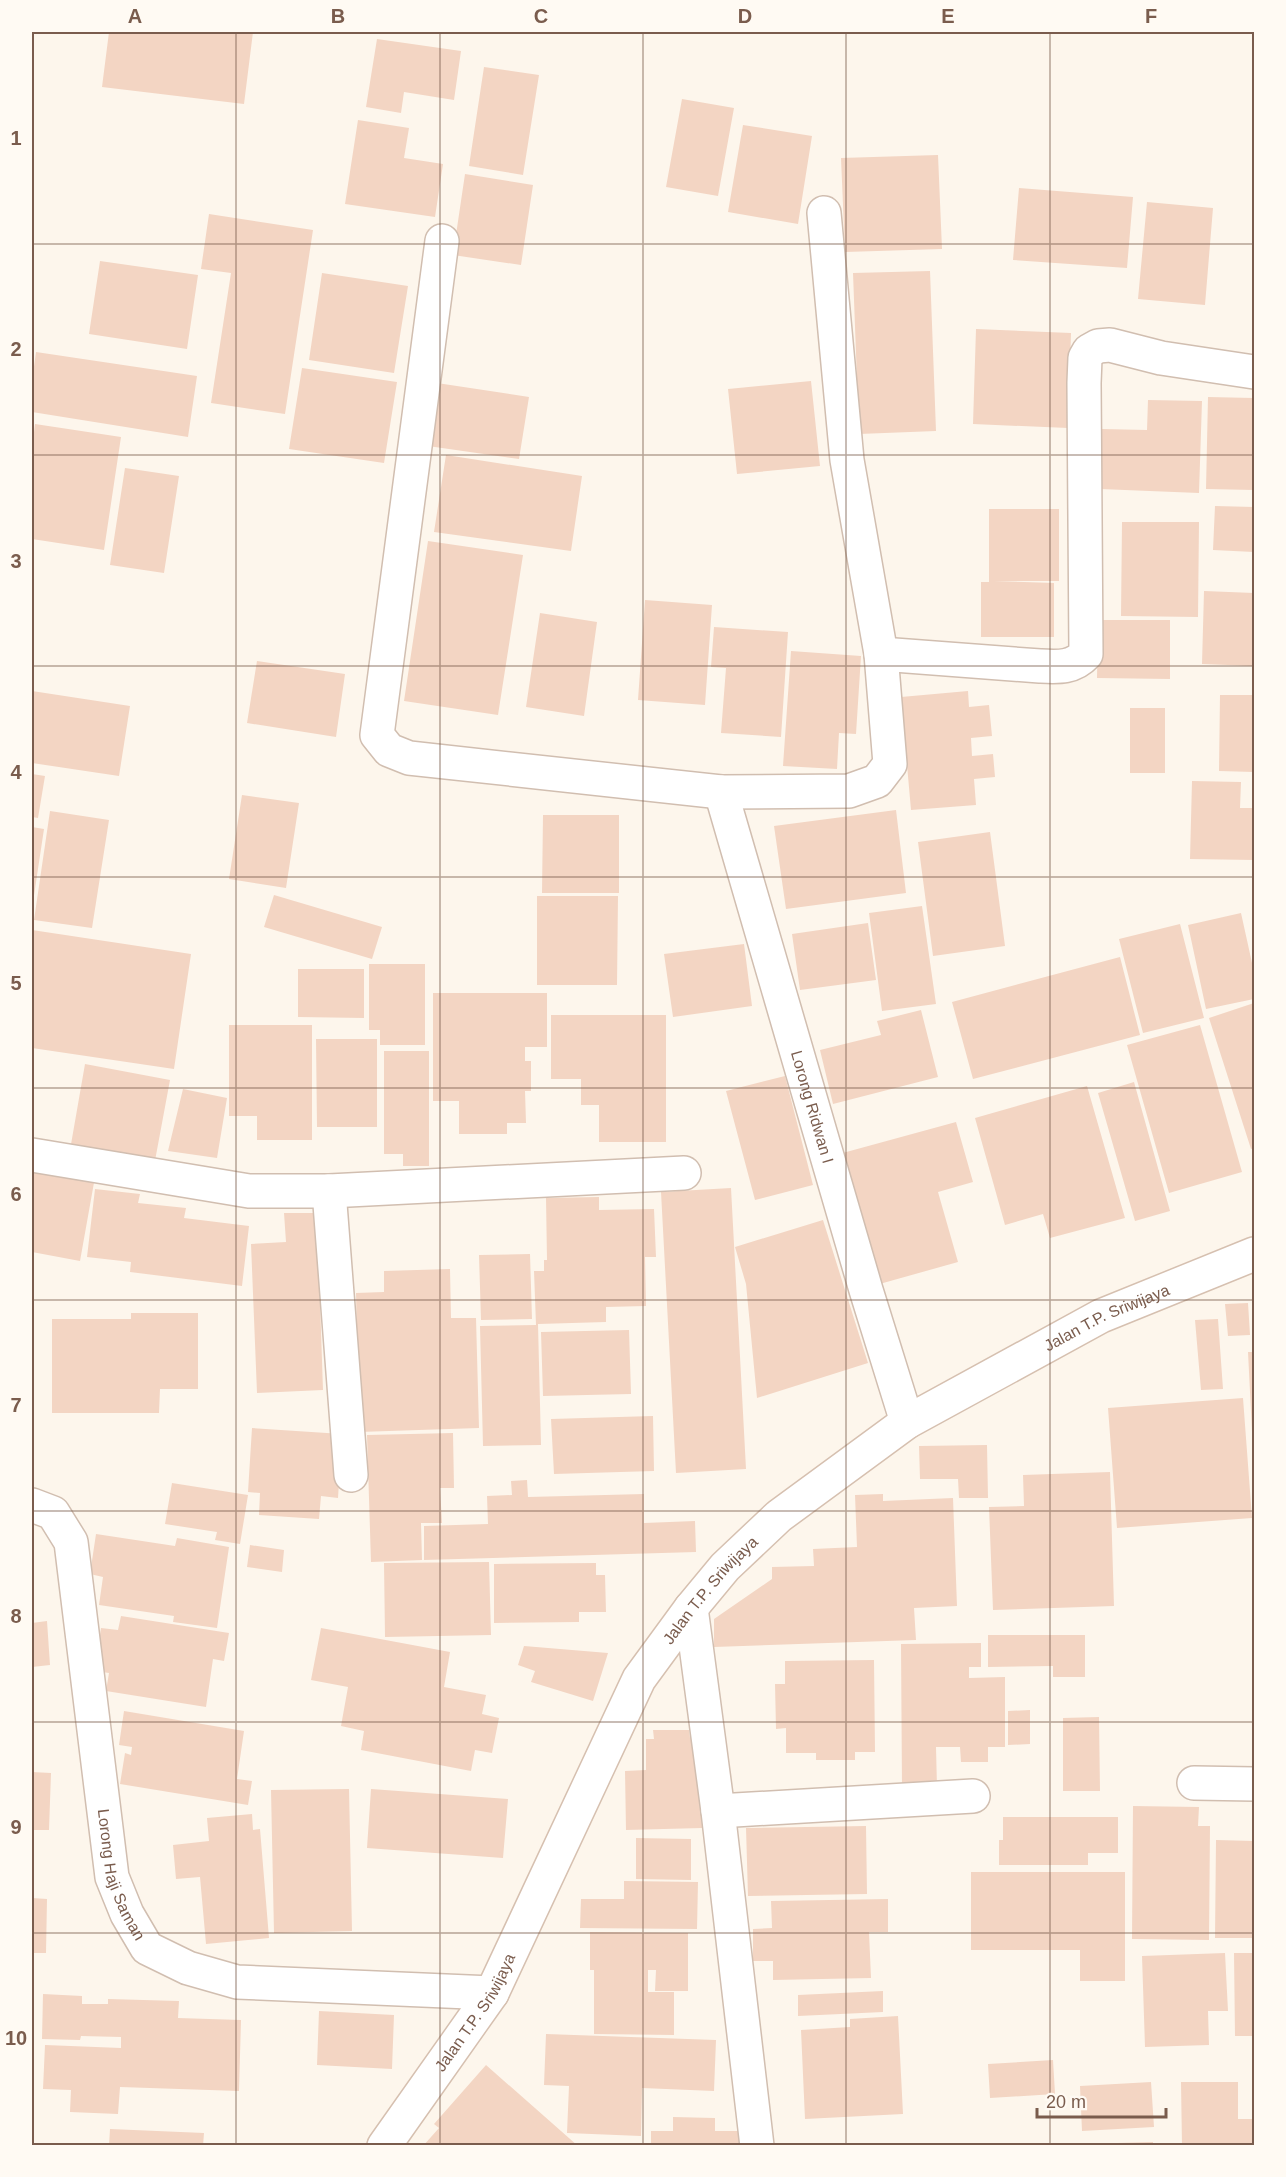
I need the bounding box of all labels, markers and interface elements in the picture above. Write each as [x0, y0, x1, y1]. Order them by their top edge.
text: A [128, 5, 142, 27]
text: B [331, 5, 345, 27]
text: C [534, 5, 548, 27]
text: D [738, 5, 752, 27]
text: E [941, 5, 955, 27]
text: F [1145, 5, 1157, 27]
text: 1 [10, 127, 22, 149]
text: 2 [10, 338, 22, 360]
text: 3 [10, 550, 22, 572]
text: 4 [10, 761, 22, 783]
text: 5 [10, 972, 22, 994]
street label: Lorong Ridwan I [788, 1049, 837, 1165]
text: 6 [10, 1183, 22, 1205]
street label: Jalan T.P. Sriwijaya [1041, 1281, 1172, 1354]
text: 7 [10, 1394, 22, 1416]
street label: Jalan T.P. Sriwijaya [659, 1533, 761, 1647]
text: 8 [10, 1605, 22, 1627]
street label: Lorong Haji Saman [95, 1808, 149, 1943]
text: 9 [10, 1816, 22, 1838]
street label: Jalan T.P. Sriwijaya [431, 1950, 518, 2074]
text: 10 [5, 2027, 27, 2049]
scale bar [1037, 2081, 1166, 2119]
text: 20 m [1046, 2092, 1086, 2112]

